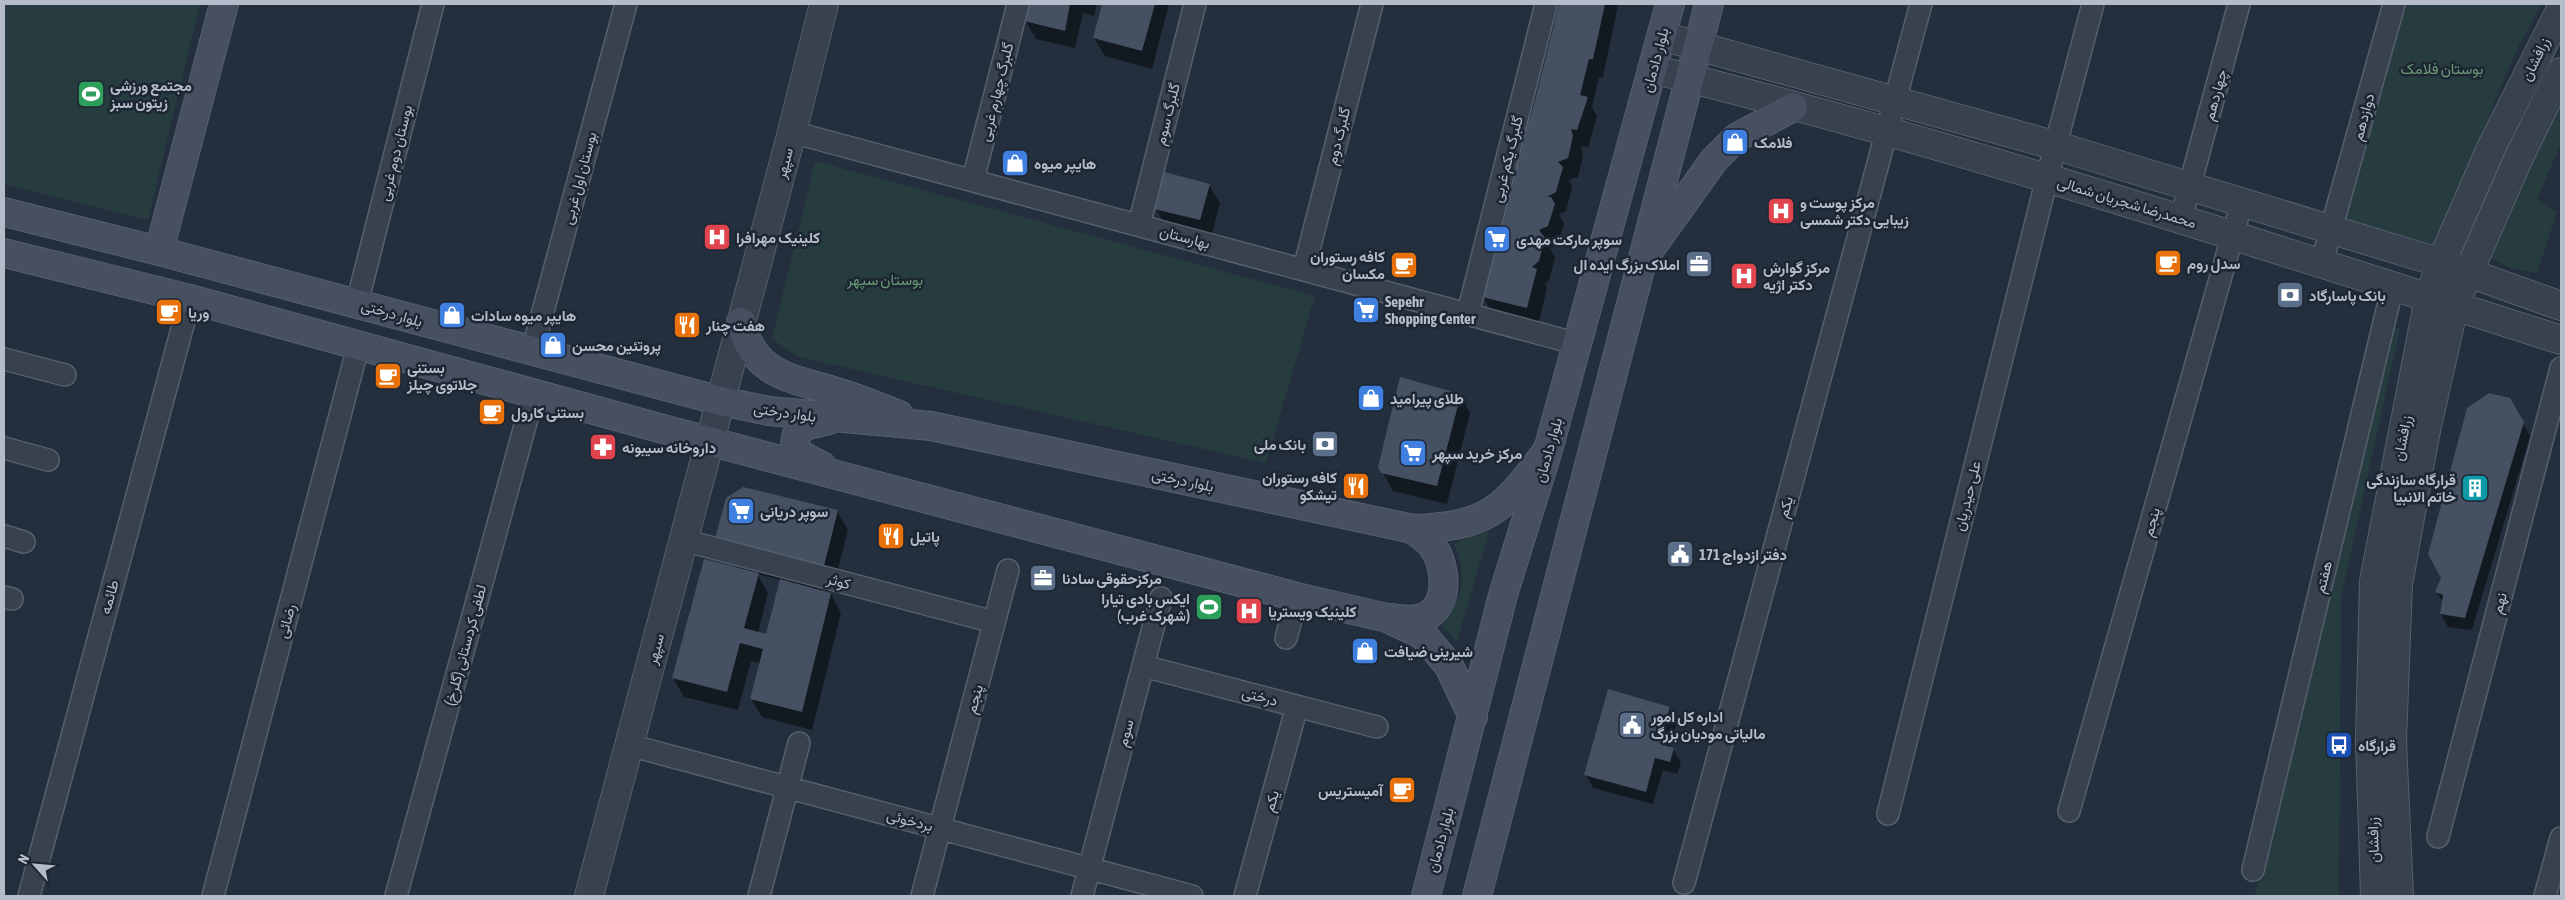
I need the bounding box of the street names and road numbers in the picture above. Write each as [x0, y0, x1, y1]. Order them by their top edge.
street label: بلوار دادمان [1638, 26, 1673, 95]
street label: زرافشان [2517, 35, 2554, 84]
street label: گلبرگ چهارم غربی [975, 40, 1019, 144]
street label: چهاردهم [2200, 67, 2232, 123]
street label: گلبرگ سوم [1151, 81, 1185, 147]
street label: دوازدهم [2349, 91, 2379, 143]
street label: بوستان دوم غربی [375, 103, 417, 203]
street label: گلبرگ دوم [1323, 105, 1355, 167]
street label: گلبرگ یکم غربی [1488, 113, 1528, 205]
street label: بوستان اول غربی [558, 130, 601, 227]
street label: سپهر [771, 146, 798, 182]
street label: محمدرضا شجریان شمالی [2055, 173, 2199, 233]
street label: بهارستان [1158, 222, 1212, 253]
street label: بلوار درختی [359, 296, 425, 332]
street label: بلوار درختی [752, 399, 817, 427]
street label: زرافشان [2389, 414, 2416, 462]
street label: بلوار دادمان [1531, 416, 1566, 485]
street label: علی حیدریان [1950, 459, 1986, 533]
street label: بلوار درختی [1150, 465, 1216, 497]
street label: یکم [1774, 494, 1798, 520]
street label: پنجم [2139, 505, 2165, 539]
street label: هفتم [2311, 559, 2337, 595]
street label: کوثر [824, 569, 853, 593]
street label: طائمه [96, 578, 122, 616]
street label: لطفی کردستانی (گلرخ) [441, 583, 492, 708]
street label: نهم [2488, 591, 2512, 616]
street label: رضائی [273, 602, 301, 641]
street label: سپهر [642, 632, 669, 668]
street label: پنجم [962, 683, 988, 716]
street label: درختی [1240, 683, 1280, 711]
street label: سوم [1113, 717, 1139, 749]
street label: یکم [1260, 788, 1284, 814]
street label: بردخوئی [884, 806, 935, 836]
street label: بلوار دادمان [1423, 806, 1458, 875]
street label: زرافشان [2364, 817, 2383, 863]

